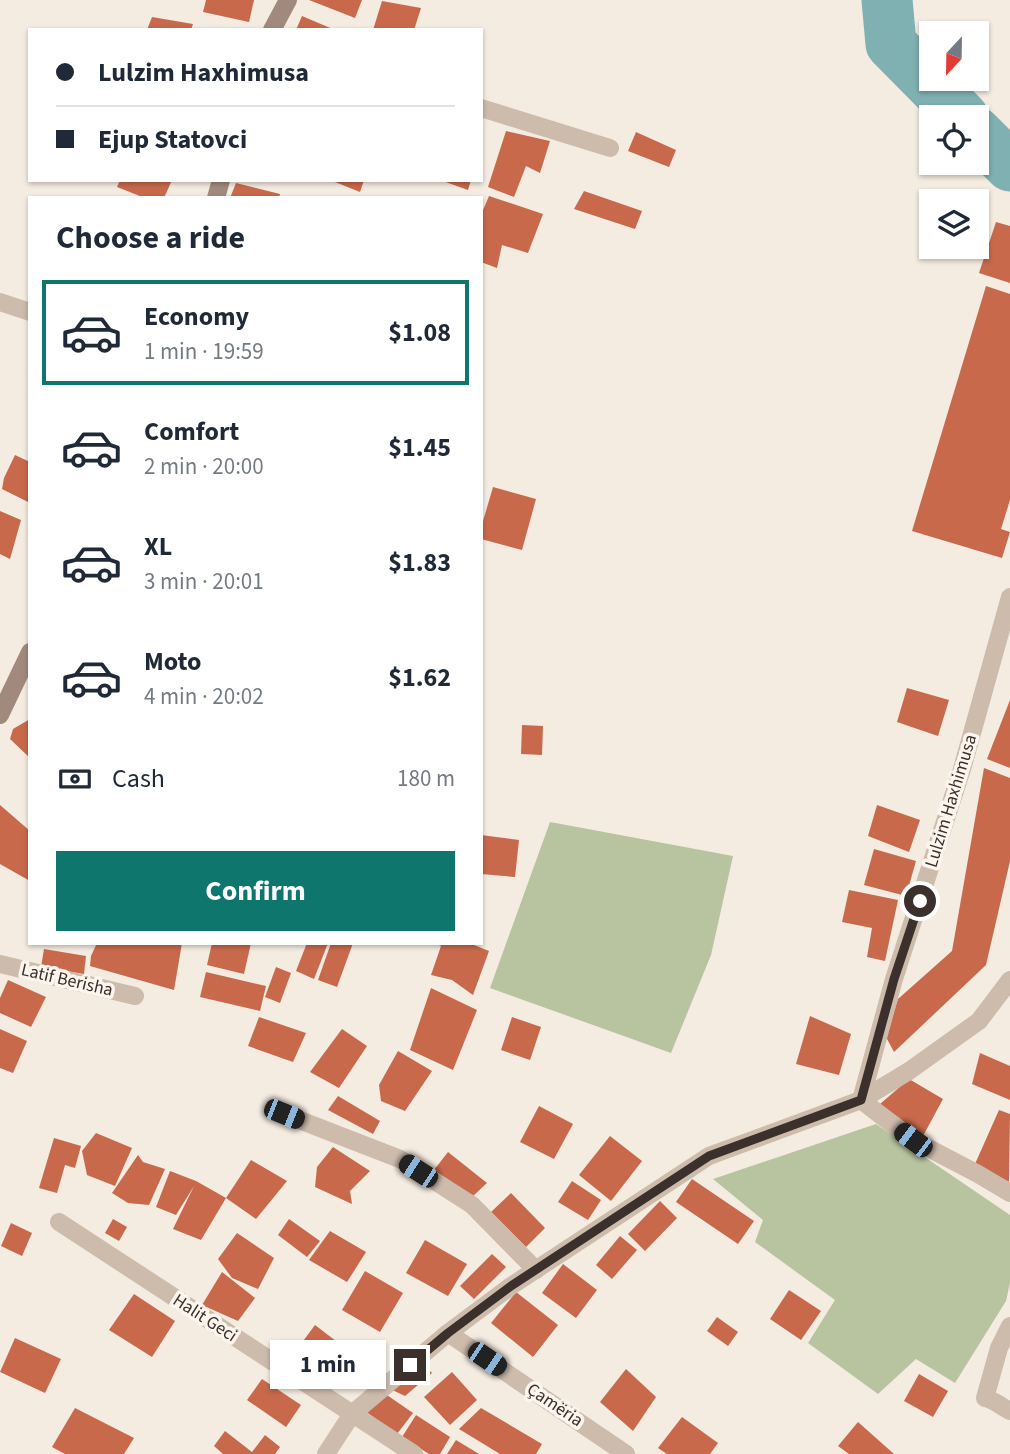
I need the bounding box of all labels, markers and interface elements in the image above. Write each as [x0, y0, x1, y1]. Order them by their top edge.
north arrow [919, 21, 989, 91]
map controls [919, 21, 989, 259]
text: Lulzim Haxhimusa [98, 54, 309, 91]
button: locate [919, 105, 989, 175]
text: Ejup Statovci [98, 121, 247, 158]
button: layers [919, 189, 989, 259]
text: Choose a ride [56, 215, 245, 261]
text: Economy [144, 298, 249, 335]
icon: car [60, 301, 123, 364]
text: $1.08 [388, 314, 451, 351]
text: 1 min · 19:59 [144, 335, 264, 368]
text: Comfort [144, 413, 239, 450]
icon: car [60, 416, 123, 479]
text: $1.45 [388, 429, 451, 466]
text: 2 min · 20:00 [144, 450, 264, 483]
text: XL [144, 528, 172, 565]
icon: car [60, 531, 123, 594]
text: $1.83 [388, 544, 451, 581]
text: 3 min · 20:01 [144, 565, 264, 598]
text: Moto [144, 643, 201, 680]
icon: car [60, 646, 123, 709]
text: $1.62 [388, 659, 451, 696]
text: 4 min · 20:02 [144, 680, 264, 713]
street label: Lulzim Haxhimusa [919, 731, 983, 871]
icon: cash [56, 760, 94, 798]
text: Cash [112, 760, 165, 797]
text: 180 m [397, 762, 455, 795]
button: Confirm [56, 851, 455, 931]
route start [904, 885, 936, 917]
street label: Latif Berisha [19, 957, 115, 1003]
car [261, 1096, 308, 1132]
car [890, 1119, 937, 1161]
car [395, 1151, 442, 1191]
street label: Halit Geci [168, 1288, 242, 1348]
car [464, 1339, 511, 1379]
callout: 1 min [270, 1340, 386, 1390]
text: 1 min [300, 1348, 356, 1381]
route end [394, 1349, 426, 1381]
street label: Çamëria [522, 1377, 588, 1433]

